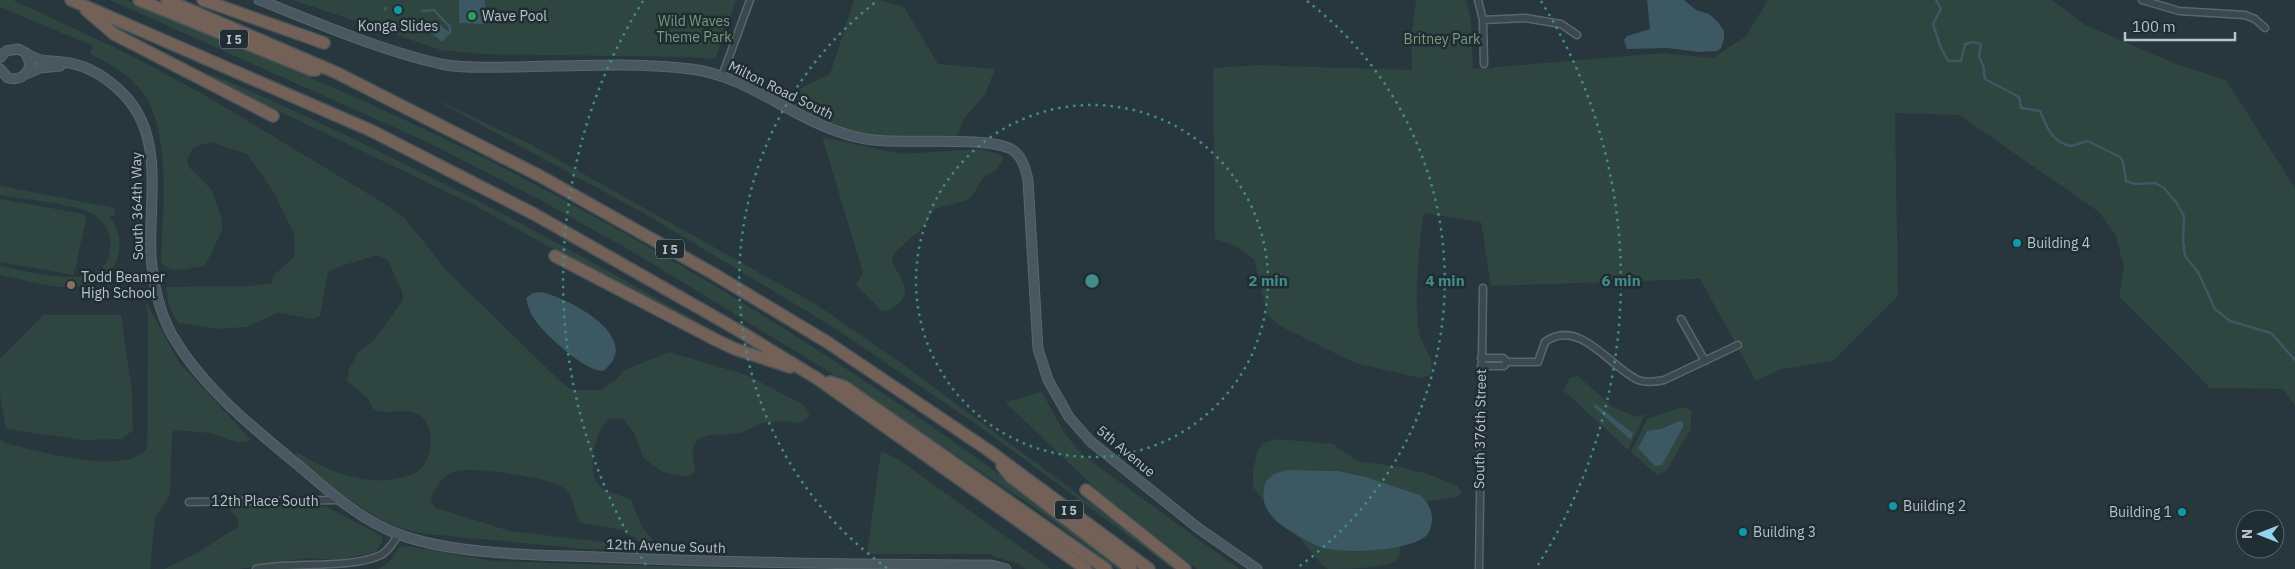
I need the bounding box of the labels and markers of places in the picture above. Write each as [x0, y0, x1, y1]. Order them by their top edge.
marker: Konga Slides [392, 4, 404, 16]
place label: Wave Pool [482, 7, 547, 25]
marker: Wave Pool [466, 10, 478, 22]
place label: Konga Slides [358, 17, 438, 35]
place label: Building 4 [2027, 234, 2090, 252]
marker: Building 4 [2011, 237, 2023, 249]
place label: Todd Beamer High School [81, 268, 165, 302]
centre of rings [1083, 272, 1101, 290]
marker: Todd Beamer High School [65, 279, 77, 291]
place label: Building 2 [1903, 497, 1966, 515]
marker: Building 2 [1887, 500, 1899, 512]
place label: Building 1 [2109, 503, 2172, 521]
marker: Building 1 [2176, 506, 2188, 518]
place label: Building 3 [1753, 523, 1816, 541]
marker: Building 3 [1737, 526, 1749, 538]

